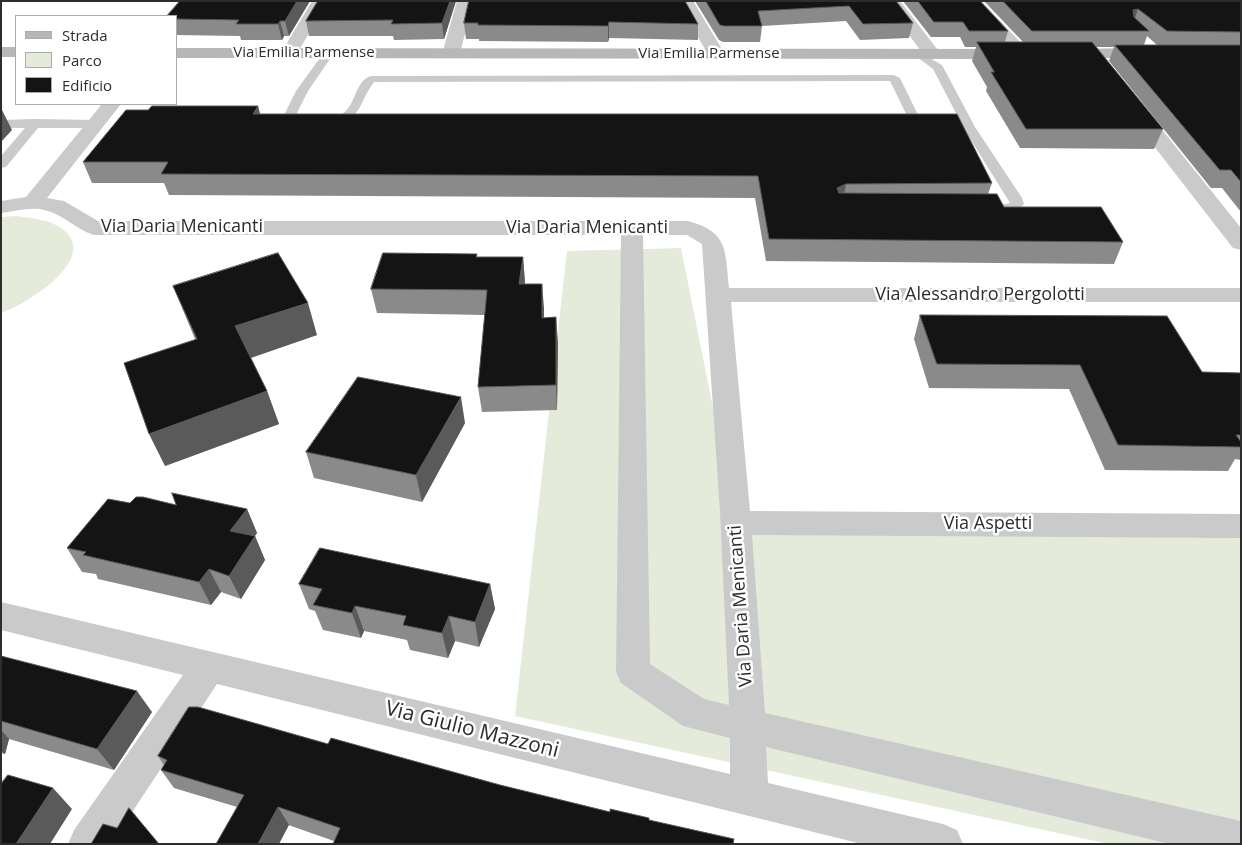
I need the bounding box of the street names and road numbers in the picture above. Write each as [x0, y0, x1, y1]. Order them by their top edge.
street label: Via Emilia Parmense [233, 44, 375, 62]
street label: Via Emilia Parmense [638, 45, 780, 63]
street label: Via Daria Menicanti [101, 216, 263, 238]
street label: Via Daria Menicanti [506, 217, 668, 239]
street label: Via Alessandro Pergolotti [875, 284, 1085, 306]
street label: Via Aspetti [944, 513, 1032, 535]
street label: Via Daria Menicanti [725, 524, 757, 688]
street label: Via Giulio Mazzoni [383, 696, 561, 764]

